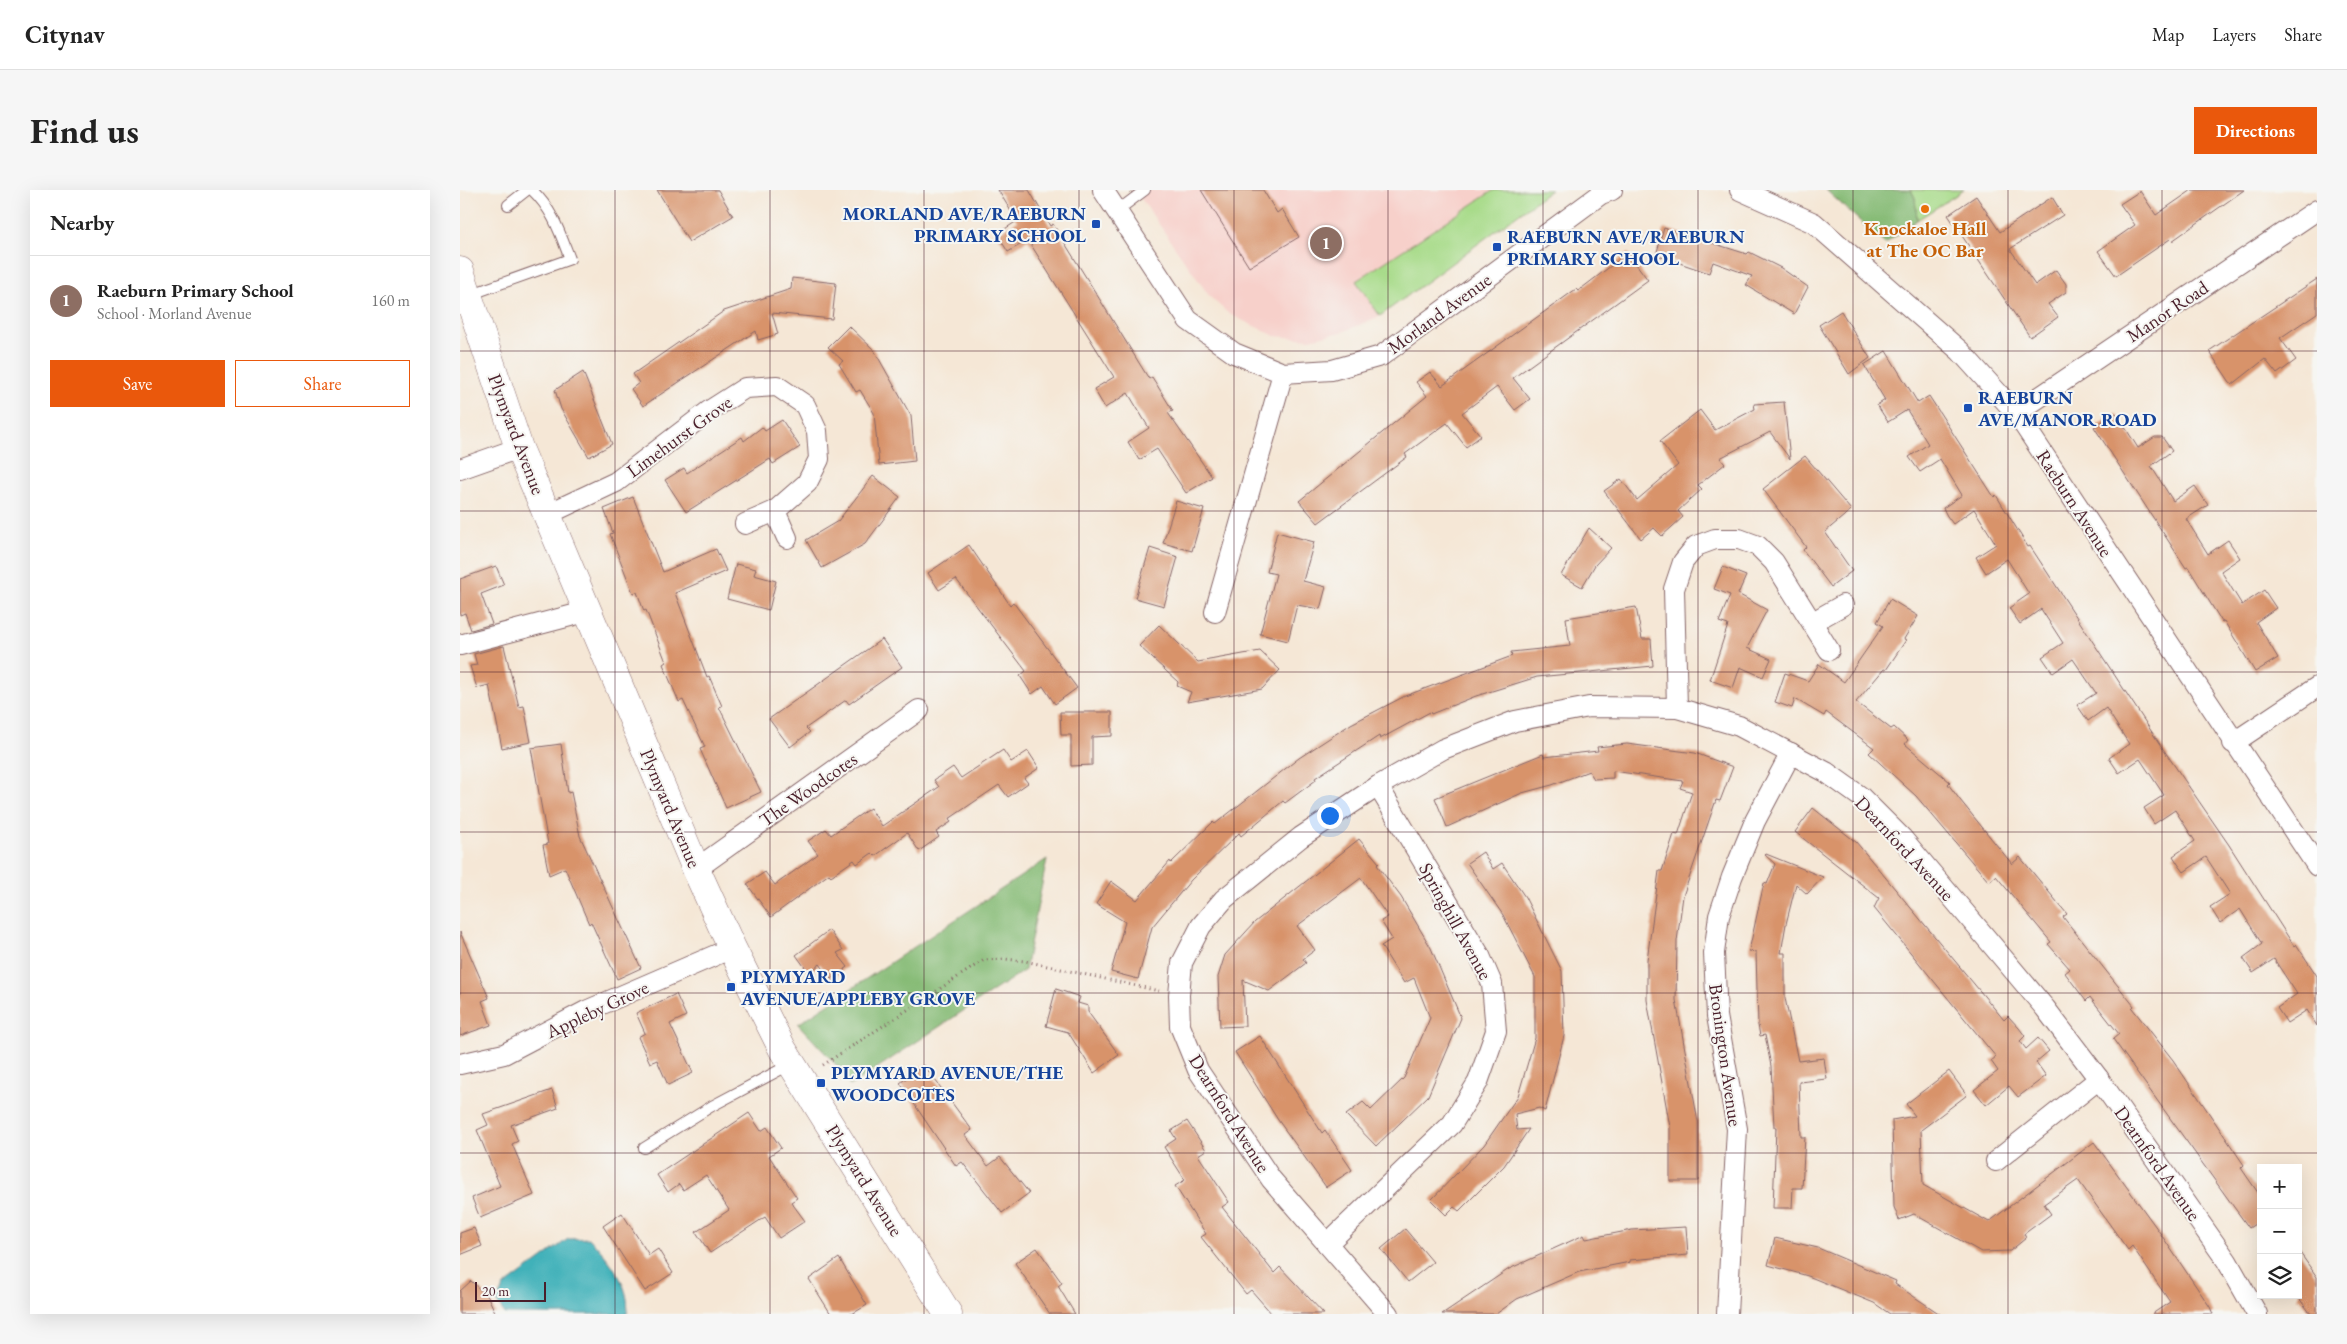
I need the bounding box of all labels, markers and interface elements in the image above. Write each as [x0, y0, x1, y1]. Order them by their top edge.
text: Citynav [25, 19, 105, 50]
text: Map [2152, 23, 2184, 46]
text: Layers [2212, 23, 2256, 46]
text: Share [2284, 23, 2322, 46]
button: Directions [2194, 107, 2317, 154]
text: Find us [30, 108, 139, 153]
place label: MORLAND AVE/RAEBURN PRIMARY SCHOOL [842, 201, 1087, 248]
marker: Knockaloe Hall at The OC Bar [1919, 203, 1931, 215]
text: Nearby [50, 209, 114, 236]
place label: Knockaloe Hall at The OC Bar [1864, 216, 1987, 263]
marker: MORLAND AVE/RAEBURN PRIMARY SCHOOL [1090, 218, 1102, 230]
pin: 1 [1310, 224, 1342, 262]
place label: RAEBURN AVE/RAEBURN PRIMARY SCHOOL [1507, 224, 1745, 271]
marker: RAEBURN AVE/RAEBURN PRIMARY SCHOOL [1491, 241, 1503, 253]
street label: Morland Avenue [1382, 267, 1496, 360]
street label: Manor Road [2121, 275, 2213, 348]
text: Raeburn Primary School [97, 278, 294, 303]
text: 1 [62, 290, 70, 311]
text: 160 m [371, 290, 410, 311]
text: School · Morland Avenue [97, 303, 251, 324]
button: Save [50, 360, 225, 407]
button: Share [235, 360, 410, 407]
street label: Plymyard Avenue [482, 370, 551, 498]
place label: RAEBURN AVE/MANOR ROAD [1977, 385, 2157, 432]
street label: Limehurst Grove [622, 390, 737, 483]
marker: RAEBURN AVE/MANOR ROAD [1962, 402, 1974, 414]
street label: Raeburn Avenue [2031, 445, 2119, 562]
street label: Plymyard Avenue [634, 745, 707, 872]
street label: The Woodcotes [754, 746, 862, 832]
street label: Dearnford Avenue [1849, 790, 1960, 906]
your location [1317, 803, 1343, 829]
street label: Springhill Avenue [1413, 858, 1498, 984]
place label: PLYMYARD AVENUE/APPLEBY GROVE [740, 964, 975, 1011]
street label: Appleby Grove [541, 975, 653, 1045]
marker: PLYMYARD AVENUE/APPLEBY GROVE [725, 981, 737, 993]
street label: Bronington Avenue [1703, 982, 1748, 1128]
street label: Dearnford Avenue [1183, 1049, 1276, 1177]
place label: PLYMYARD AVENUE/THE WOODCOTES [831, 1060, 1063, 1107]
marker: PLYMYARD AVENUE/THE WOODCOTES [815, 1077, 827, 1089]
street label: Dearnford Avenue [2109, 1101, 2207, 1226]
street label: Plymyard Avenue [820, 1120, 909, 1241]
map controls [2257, 1164, 2302, 1299]
button: + [2257, 1164, 2302, 1209]
button: − [2257, 1209, 2302, 1254]
button: layers [2257, 1254, 2302, 1299]
scale bar [475, 1279, 546, 1302]
text: 20 m [482, 1282, 509, 1300]

